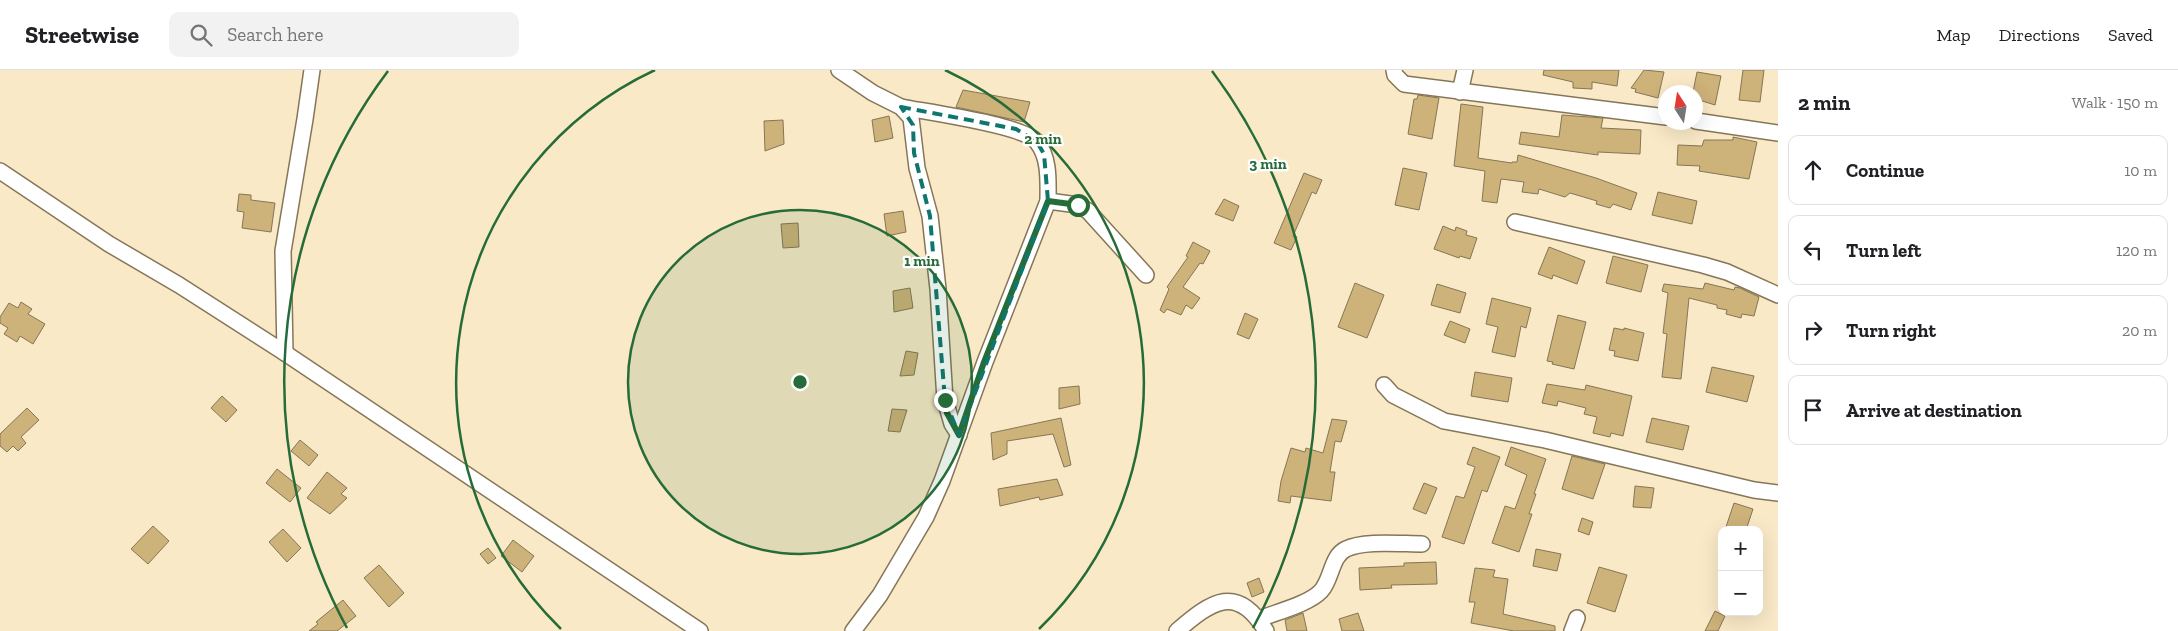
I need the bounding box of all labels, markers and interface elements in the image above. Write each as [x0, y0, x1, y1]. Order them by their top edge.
search box [169, 12, 519, 57]
text: Streetwise [25, 20, 139, 49]
icon: search [187, 21, 215, 49]
text: Search here [227, 23, 323, 46]
text: Map [1936, 24, 1971, 46]
text: Directions [1999, 24, 2080, 46]
text: Saved [2108, 24, 2153, 46]
north arrow [1658, 85, 1703, 130]
text: 2 min [1798, 90, 1850, 115]
text: Walk · 150 m [2072, 93, 2158, 112]
text: 2 min [1024, 130, 1062, 148]
text: 3 min [1249, 155, 1287, 173]
icon: ahead [1799, 156, 1827, 184]
text: Continue [1846, 159, 1924, 182]
text: 10 m [2124, 161, 2157, 180]
route start [1067, 194, 1090, 217]
icon: left [1799, 236, 1827, 264]
text: Turn left [1846, 239, 1921, 262]
text: 120 m [2116, 241, 2157, 260]
text: 1 min [904, 252, 940, 270]
icon: right [1799, 316, 1827, 344]
text: Turn right [1846, 319, 1936, 342]
text: 20 m [2122, 321, 2157, 340]
centre of rings [791, 373, 809, 391]
route end [934, 389, 957, 412]
icon: arrive [1799, 396, 1827, 424]
text: Arrive at destination [1846, 399, 2022, 422]
map controls [1718, 526, 1763, 616]
button: + [1718, 526, 1763, 571]
button: − [1718, 571, 1763, 616]

